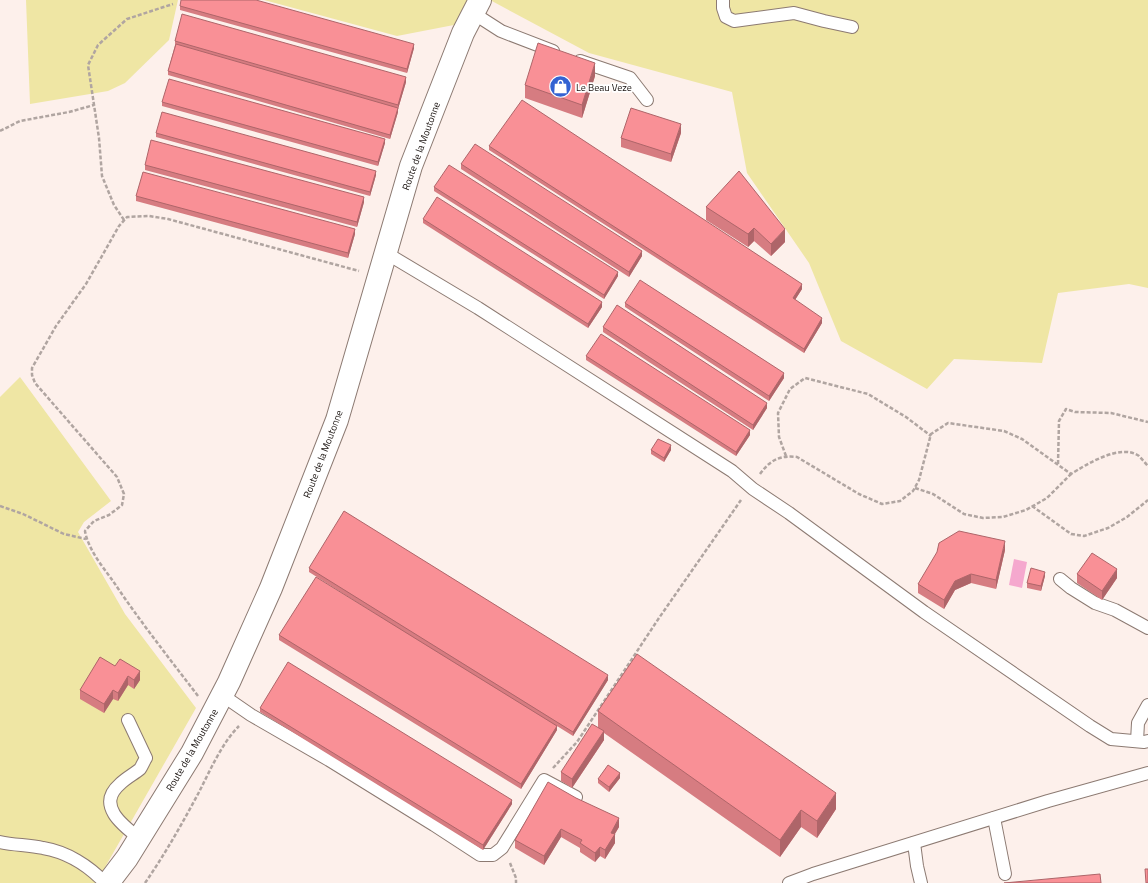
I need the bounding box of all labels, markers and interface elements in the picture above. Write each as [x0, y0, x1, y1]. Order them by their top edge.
shop icon: Le Beau Veze [547, 74, 573, 100]
place label: Le Beau Veze [576, 80, 632, 95]
street label: Route de la Moutonne [398, 100, 444, 192]
street label: Route de la Moutonne [299, 408, 347, 500]
street label: Route de la Moutonne [162, 706, 222, 794]

